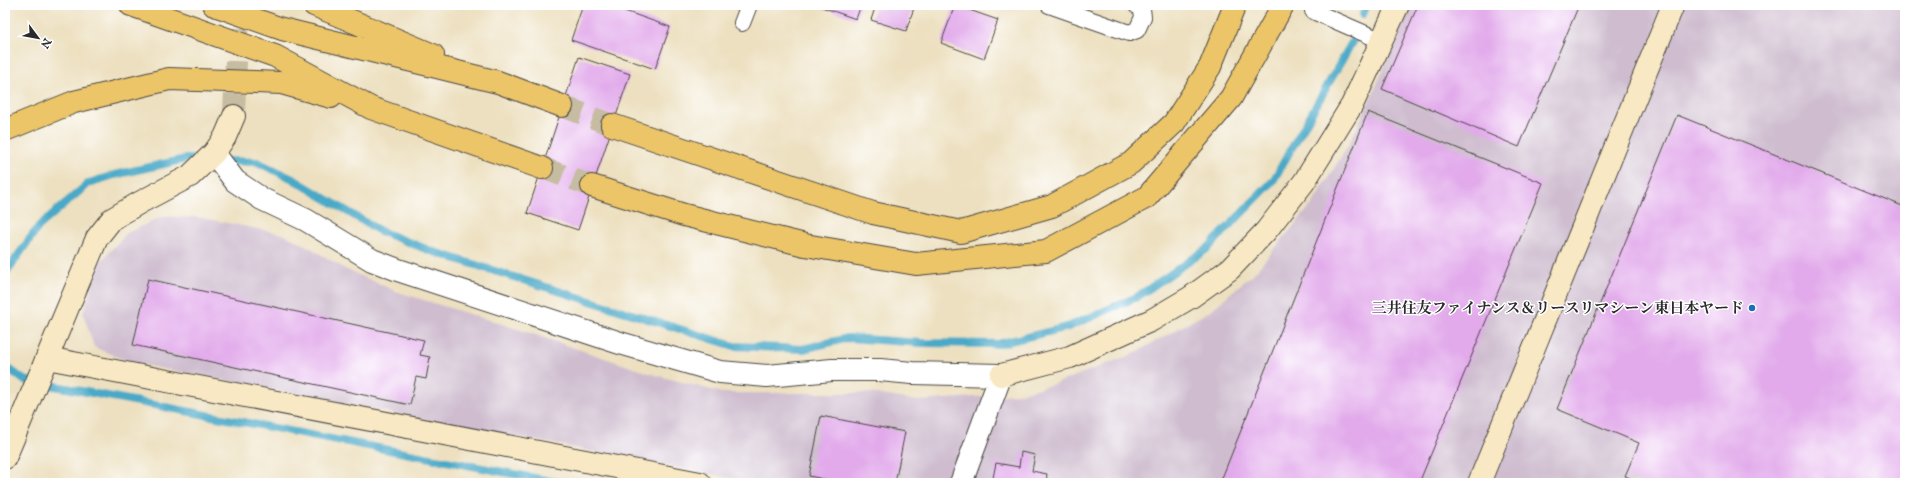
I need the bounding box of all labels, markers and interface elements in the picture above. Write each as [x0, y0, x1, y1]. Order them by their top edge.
north arrow [18, 18, 58, 58]
text: N [37, 34, 55, 51]
place label: 三井住友ファイナンス＆リースリマシーン東日本ヤード [1372, 299, 1744, 318]
marker: 三井住友ファイナンス＆リースリマシーン東日本ヤード [1747, 303, 1757, 313]

